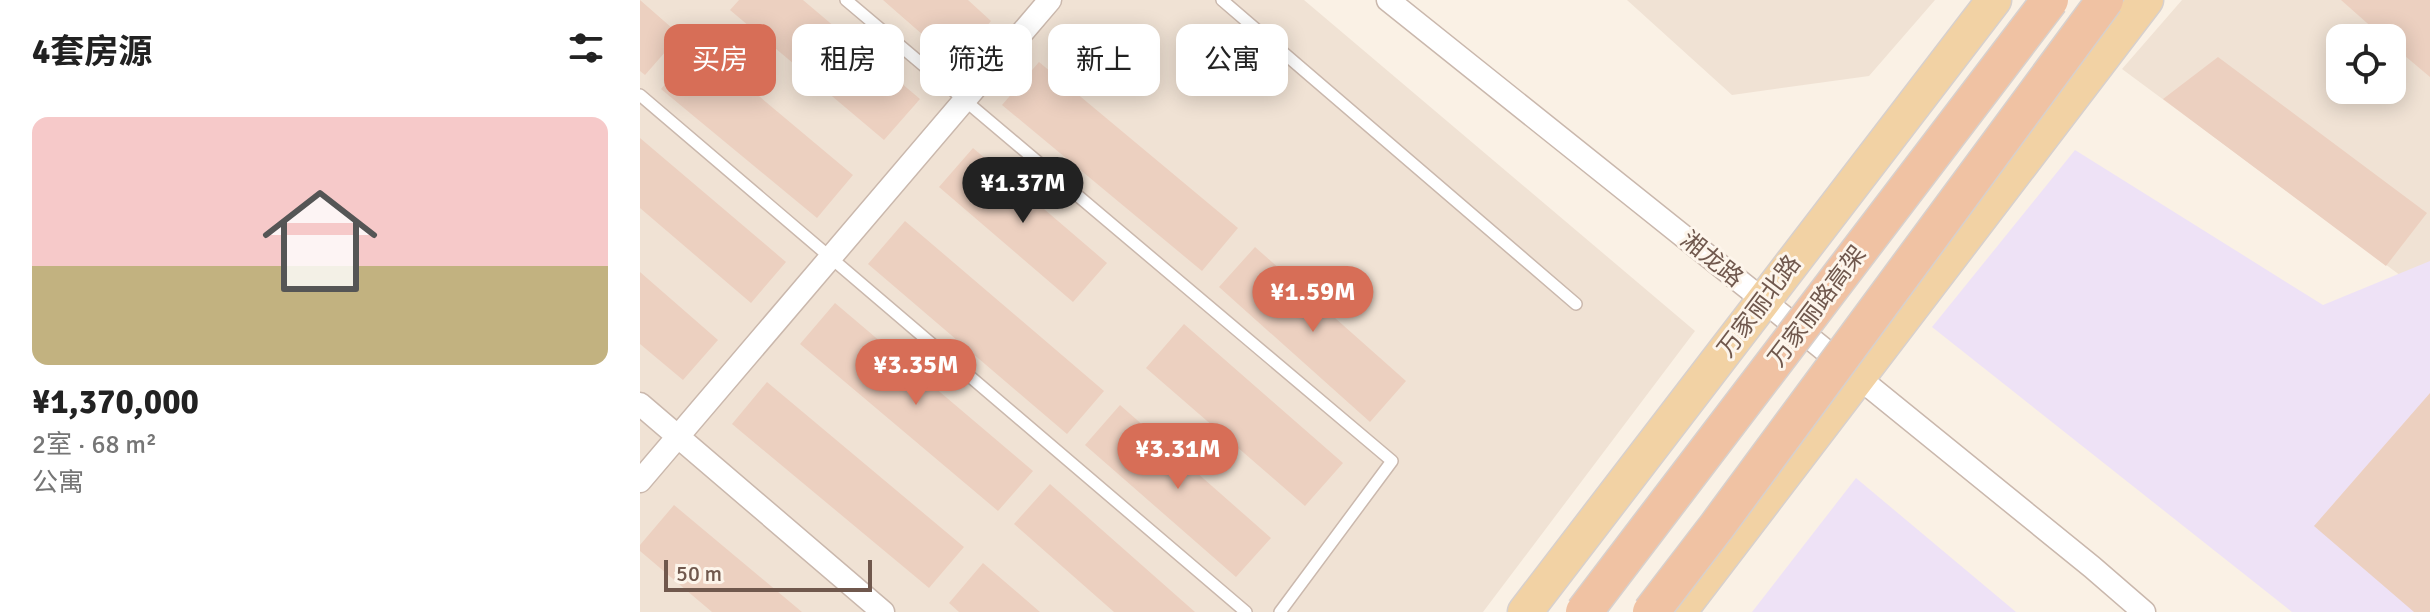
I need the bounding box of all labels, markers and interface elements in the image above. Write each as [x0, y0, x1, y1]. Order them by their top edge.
chip: 买房 [664, 24, 776, 96]
chip: 租房 [792, 24, 904, 96]
chip: 筛选 [920, 24, 1032, 96]
chip: 新上 [1048, 24, 1160, 96]
chip: 公寓 [1176, 24, 1288, 96]
map controls [2326, 24, 2406, 104]
button: locate [2326, 24, 2406, 104]
icon: filters [564, 26, 608, 70]
text: 4套房源 [32, 31, 152, 73]
pin: ¥1.37M [958, 157, 1088, 225]
text: ¥1.37M [980, 167, 1066, 199]
icon: home [248, 169, 392, 313]
street label: 湘龙路 [1675, 225, 1749, 293]
street label: 万家丽路高架 [1762, 239, 1872, 373]
street label: 万家丽北路 [1711, 249, 1807, 363]
pin: ¥1.59M [1248, 266, 1378, 334]
text: ¥1.59M [1270, 276, 1356, 308]
pin: ¥3.35M [851, 339, 981, 407]
text: ¥3.35M [873, 349, 959, 381]
text: ¥1,370,000 [32, 381, 199, 423]
pin: ¥3.31M [1113, 423, 1243, 491]
text: 2室 · 68 m² [32, 429, 157, 461]
text: ¥3.31M [1135, 433, 1221, 465]
text: 公寓 [32, 467, 84, 499]
scale bar [664, 556, 872, 592]
text: 50 m [676, 560, 722, 587]

